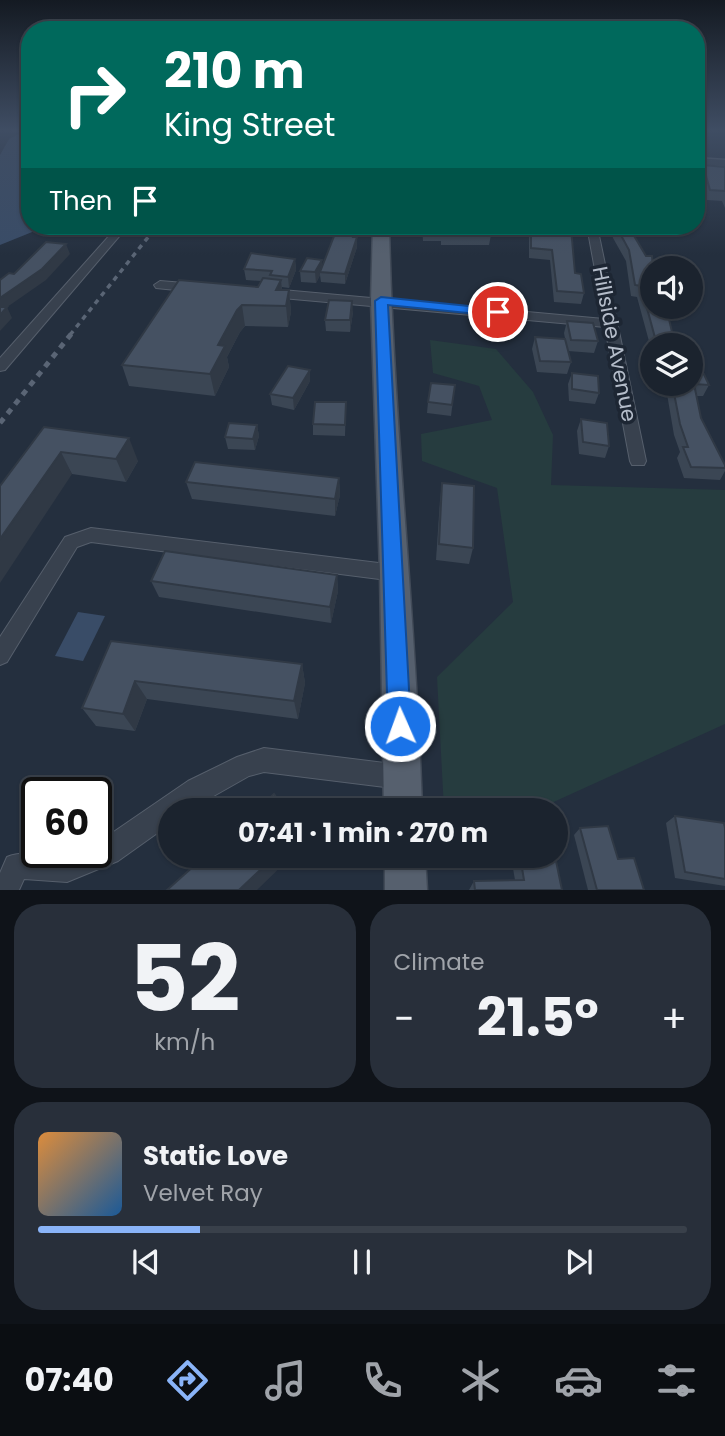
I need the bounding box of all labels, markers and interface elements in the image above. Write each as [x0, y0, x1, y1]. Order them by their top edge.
text: 210 m [164, 37, 305, 105]
icon: right [49, 49, 140, 140]
text: King Street [164, 102, 335, 147]
icon: arrive [126, 182, 164, 220]
text: Then [49, 183, 112, 219]
map controls [640, 256, 703, 396]
button: sound [640, 256, 703, 319]
street label: Hillside Avenue [586, 264, 644, 424]
pin [468, 282, 528, 342]
icon: arrive [479, 293, 517, 331]
button: layers [640, 333, 703, 396]
position arrow [363, 689, 437, 763]
speed limit sign: 60 [21, 777, 112, 868]
text: 07:41 · 1 min · 270 m [238, 815, 488, 851]
text: 52 [129, 915, 240, 1043]
text: Climate [394, 946, 484, 978]
text: 21.5° [477, 981, 599, 1054]
text: − [394, 992, 414, 1045]
text: + [661, 992, 687, 1045]
text: km/h [154, 1026, 215, 1058]
text: Static Love [143, 1138, 288, 1174]
text: Velvet Ray [143, 1177, 263, 1209]
icon: previous [127, 1243, 165, 1281]
icon: pause [343, 1243, 381, 1281]
icon: next [560, 1243, 598, 1281]
icon: directions [163, 1356, 212, 1405]
icon: music [261, 1356, 310, 1405]
icon: phone [358, 1356, 407, 1405]
icon: climate [456, 1356, 505, 1405]
icon: car [554, 1356, 603, 1405]
icon: filters [652, 1356, 701, 1405]
text: 07:40 [24, 1357, 114, 1402]

